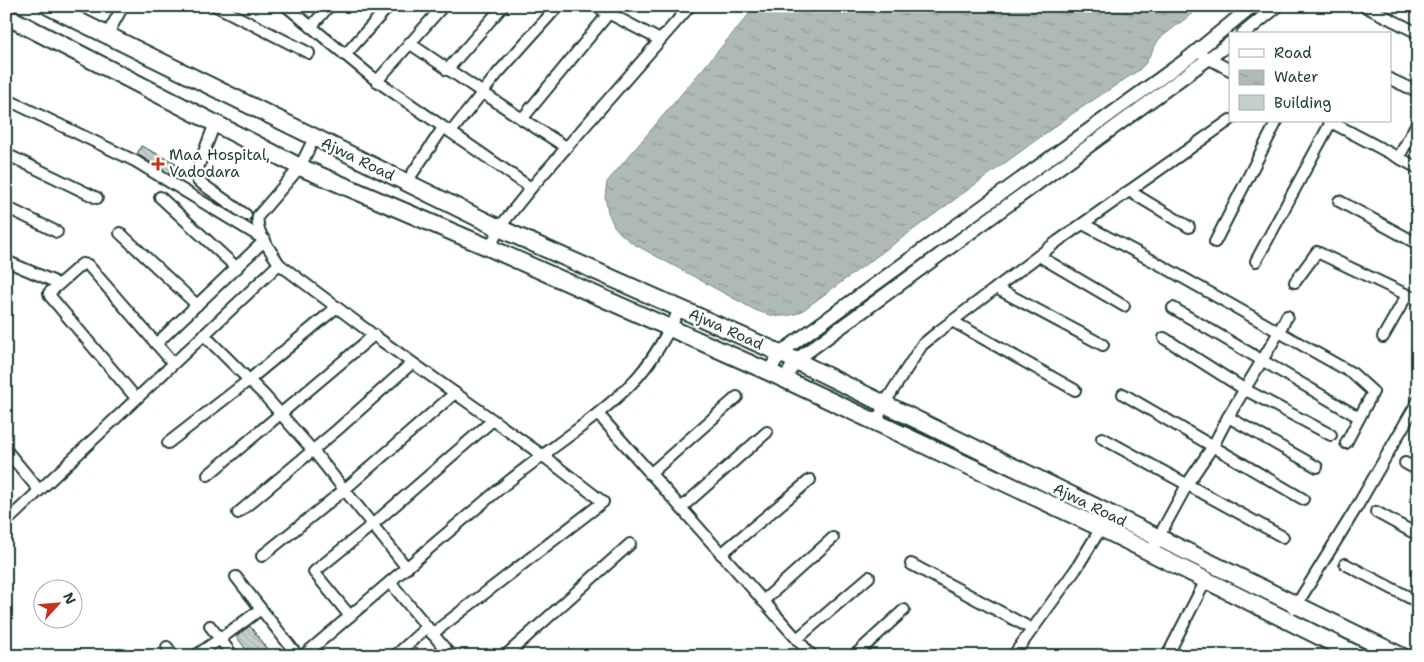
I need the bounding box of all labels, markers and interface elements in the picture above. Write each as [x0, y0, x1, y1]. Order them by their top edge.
legend [1229, 32, 1392, 122]
text: Road [1274, 43, 1312, 63]
text: Water [1274, 67, 1318, 87]
text: Building [1274, 93, 1331, 113]
street label: Ajwa Road [318, 133, 399, 186]
place label: Maa Hospital, Vadodara [169, 145, 270, 182]
marker: Maa Hospital, Vadodara [151, 157, 165, 171]
street label: Ajwa Road [686, 304, 767, 355]
street label: Ajwa Road [1050, 479, 1131, 532]
north arrow [32, 580, 82, 630]
text: N [59, 589, 80, 607]

